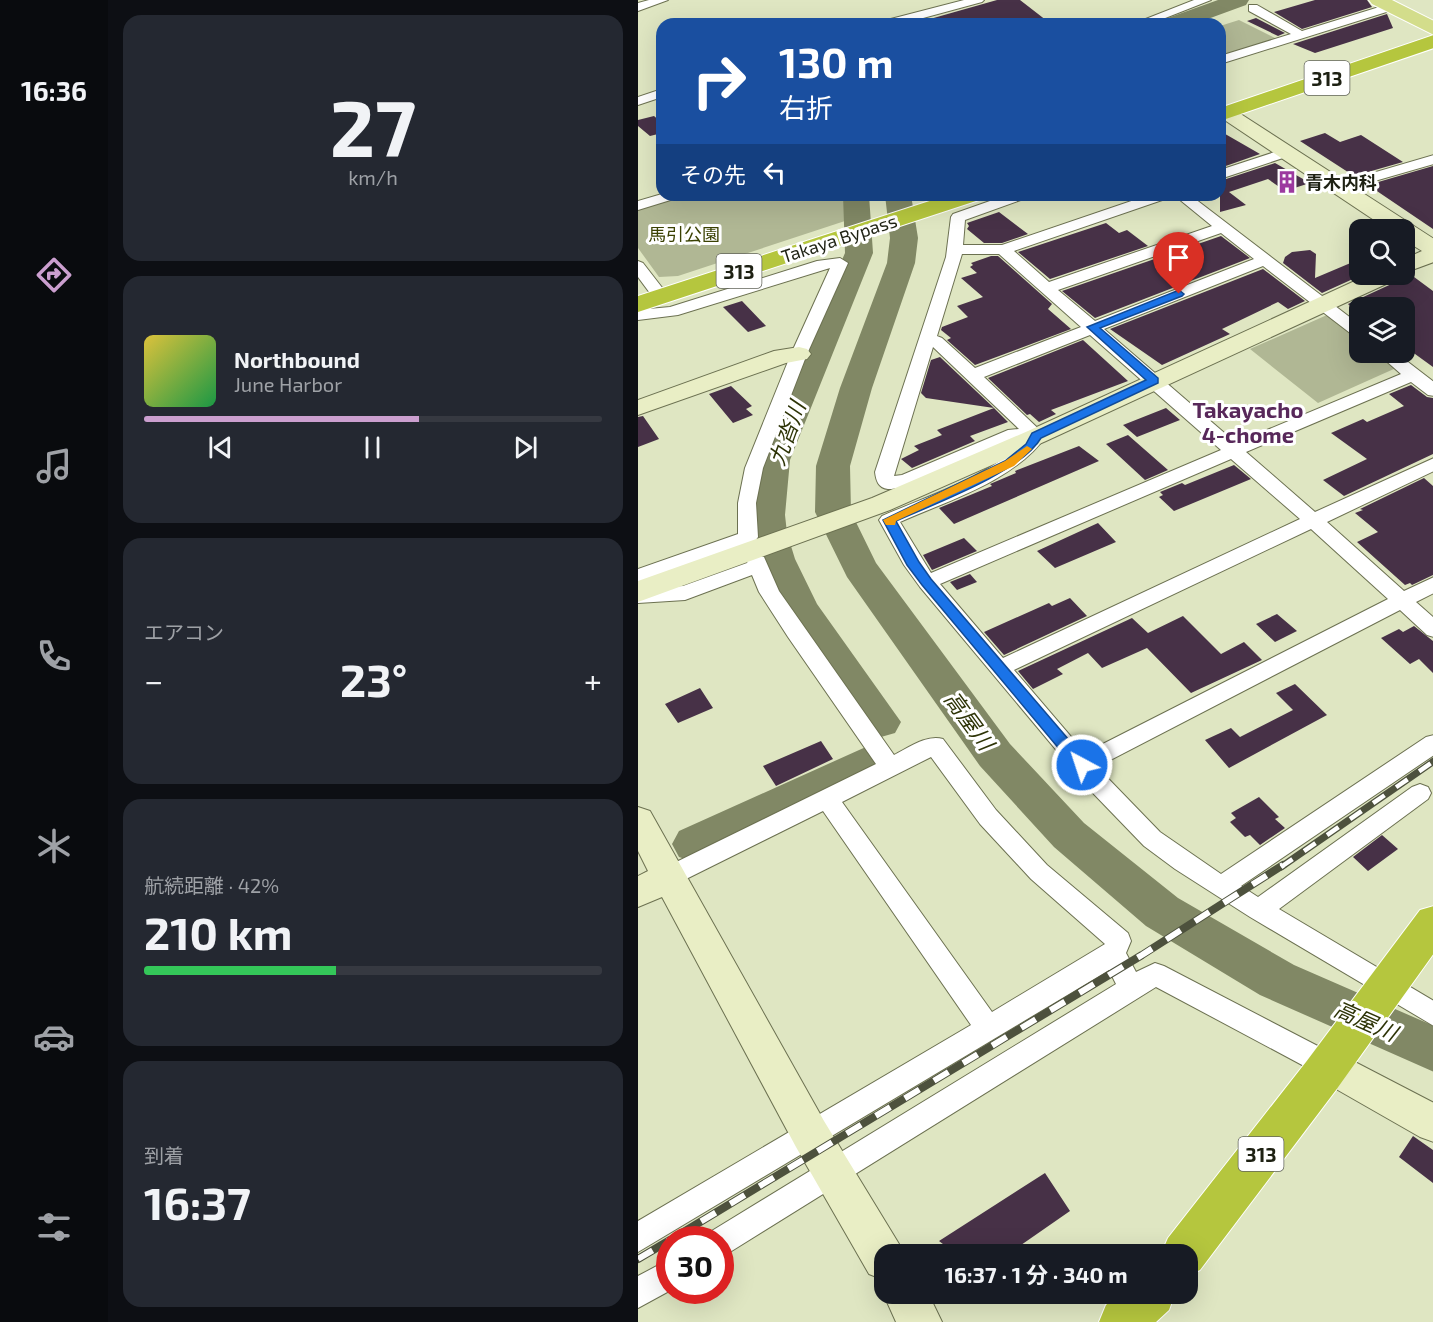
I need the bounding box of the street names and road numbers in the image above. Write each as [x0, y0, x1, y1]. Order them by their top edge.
road number: 313 [1304, 61, 1350, 95]
street label: Takaya Bypass [778, 209, 900, 267]
road number: 313 [716, 254, 762, 288]
road number: 313 [1238, 1137, 1284, 1171]

